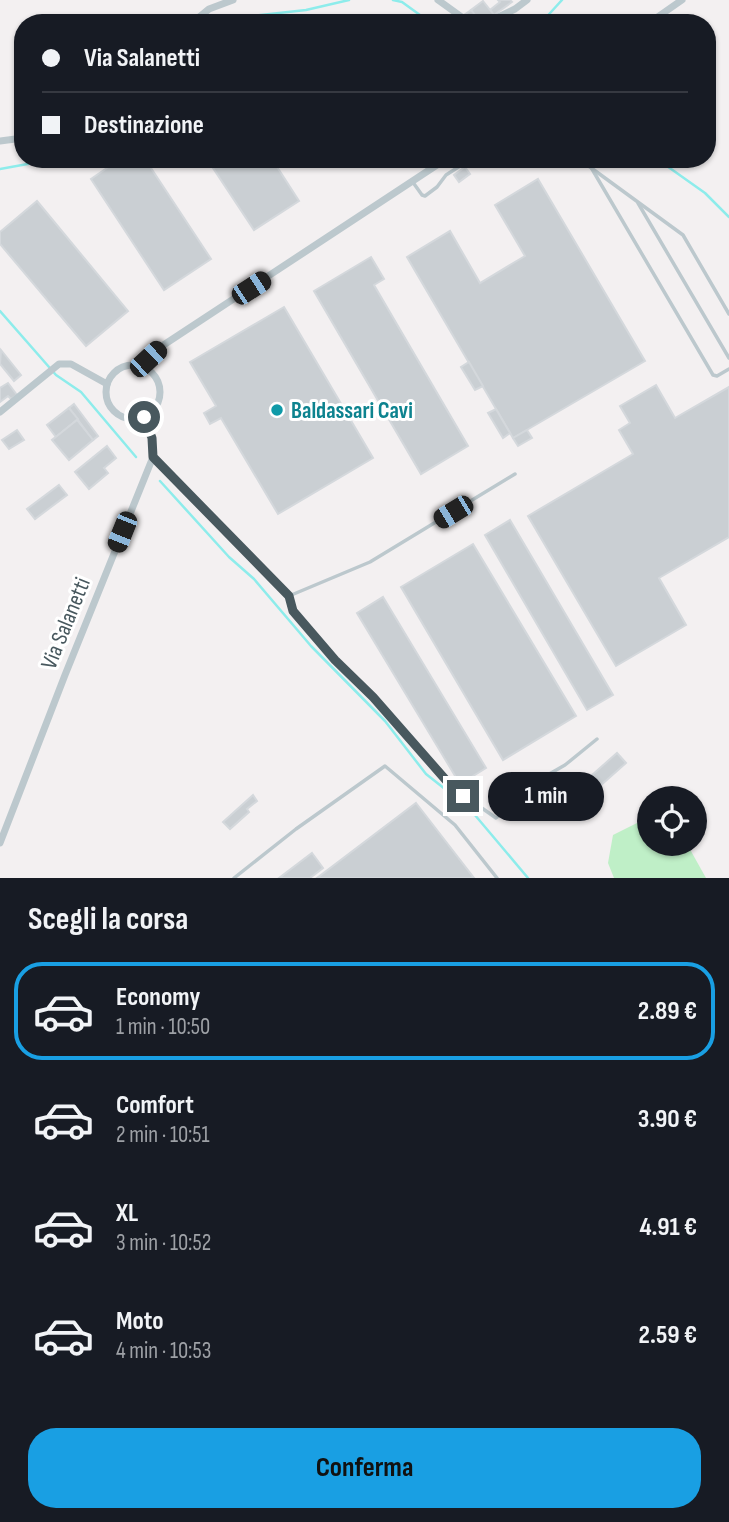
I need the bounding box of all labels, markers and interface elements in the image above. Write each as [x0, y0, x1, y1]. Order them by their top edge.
text: Via Salanetti [84, 43, 200, 74]
text: Destinazione [84, 110, 204, 141]
car [228, 268, 275, 308]
car [126, 337, 171, 381]
place label: Baldassari Cavi [291, 397, 413, 425]
route start [128, 401, 160, 433]
marker: Baldassari Cavi [269, 402, 285, 418]
car [430, 492, 477, 532]
car [105, 509, 140, 555]
street label: Via Salanetti [35, 573, 97, 673]
callout: 1 min [488, 772, 603, 820]
route end [447, 780, 479, 812]
text: 1 min [525, 782, 567, 810]
map controls [637, 786, 707, 856]
button: locate [637, 786, 707, 856]
text: Scegli la corsa [28, 900, 188, 939]
icon: car [32, 980, 95, 1043]
text: Economy [116, 982, 200, 1013]
text: 2.89 € [638, 996, 697, 1027]
text: 1 min · 10:50 [116, 1013, 210, 1041]
icon: car [32, 1088, 95, 1151]
text: Comfort [116, 1090, 194, 1121]
text: 3.90 € [638, 1104, 697, 1135]
text: 2 min · 10:51 [116, 1121, 210, 1149]
icon: car [32, 1196, 95, 1259]
text: XL [116, 1198, 138, 1229]
text: 4.91 € [639, 1212, 697, 1243]
text: 3 min · 10:52 [116, 1229, 211, 1257]
icon: car [32, 1304, 95, 1367]
text: Moto [116, 1306, 164, 1337]
text: 2.59 € [639, 1320, 697, 1351]
text: 4 min · 10:53 [116, 1337, 211, 1365]
button: Conferma [28, 1428, 701, 1508]

